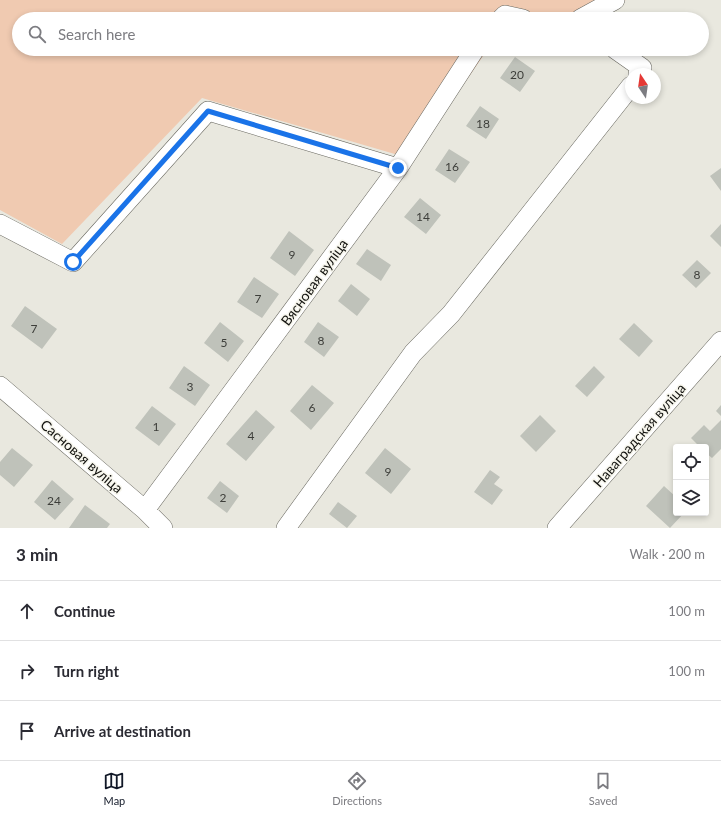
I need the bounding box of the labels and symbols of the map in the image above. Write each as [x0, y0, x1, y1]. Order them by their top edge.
house number: 20 [510, 67, 524, 82]
north arrow [625, 68, 661, 104]
house number: 18 [476, 116, 490, 131]
route end [389, 159, 407, 177]
house number: 16 [445, 159, 459, 174]
house number: 14 [416, 209, 430, 224]
street label: Вясновая вуліца [277, 235, 351, 329]
house number: 9 [289, 247, 296, 262]
route start [64, 253, 82, 271]
house number: 8 [694, 267, 701, 282]
house number: 7 [255, 291, 262, 306]
house number: 7 [31, 321, 38, 336]
house number: 8 [318, 333, 325, 348]
house number: 5 [221, 335, 228, 350]
house number: 3 [187, 379, 194, 394]
street label: Наваградская вуліца [589, 380, 689, 490]
house number: 6 [309, 400, 316, 415]
street label: Сасновая вуліца [37, 416, 127, 496]
house number: 1 [153, 419, 160, 434]
house number: 4 [248, 428, 255, 443]
house number: 9 [385, 464, 392, 479]
house number: 2 [220, 490, 227, 505]
house number: 24 [47, 493, 61, 508]

